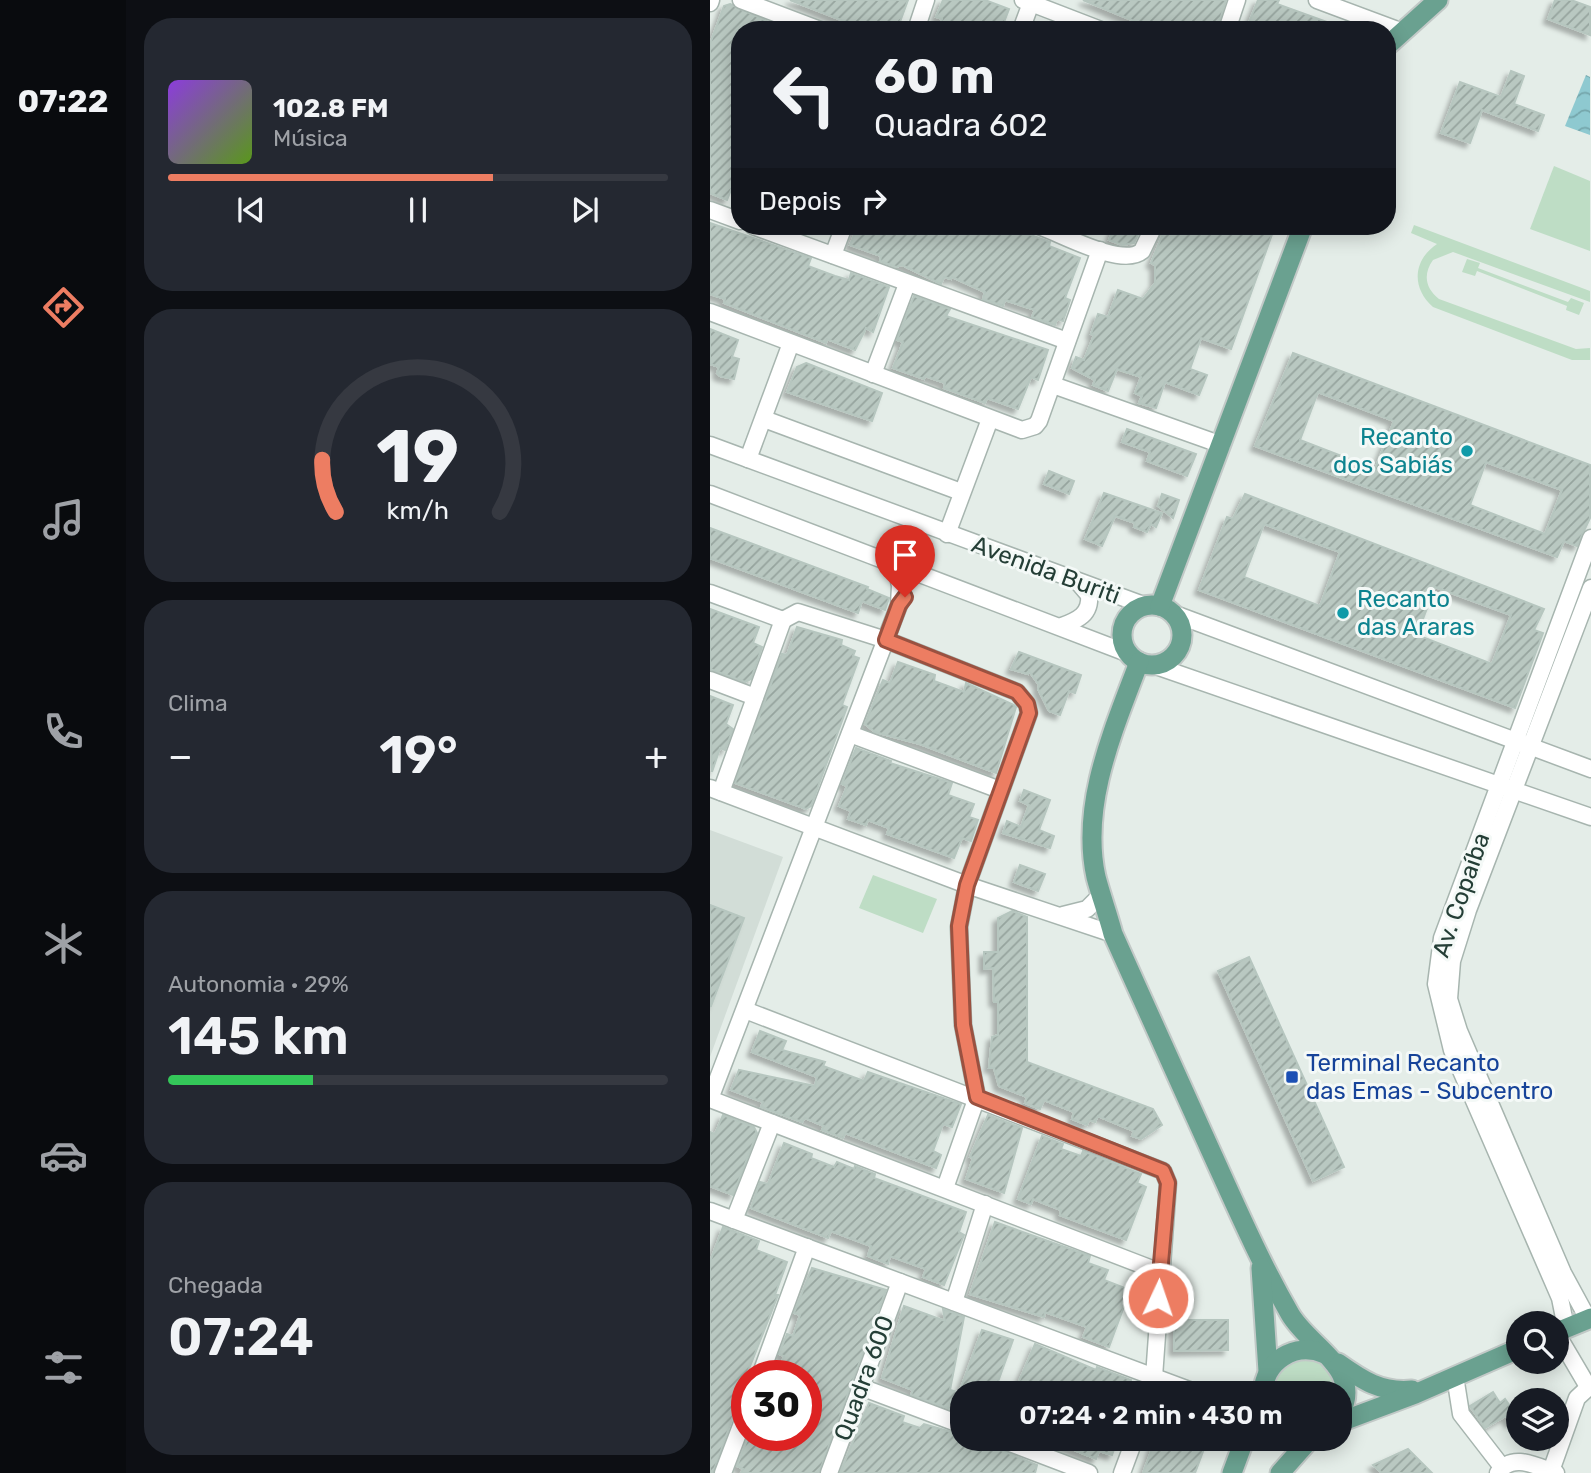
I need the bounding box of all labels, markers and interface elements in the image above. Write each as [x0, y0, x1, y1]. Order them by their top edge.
text: 60 m [874, 47, 995, 105]
icon: left [759, 49, 850, 140]
text: 07:22 [17, 82, 109, 120]
text: 102.8 FM [273, 93, 389, 124]
text: Quadra 602 [874, 106, 1047, 144]
text: Música [273, 124, 348, 152]
icon: right [855, 182, 893, 220]
text: Depois [759, 186, 841, 217]
icon: previous [232, 191, 270, 229]
icon: pause [399, 191, 437, 229]
icon: next [566, 191, 604, 229]
icon: directions [39, 283, 88, 332]
text: 19 [377, 414, 459, 500]
place label: Recanto dos Sabiás [1333, 423, 1453, 479]
marker: Recanto dos Sabiás [1459, 443, 1475, 459]
icon: music [39, 495, 88, 544]
text: km/h [387, 495, 449, 524]
pin [875, 525, 935, 597]
street label: Avenida Buriti [968, 530, 1124, 610]
icon: arrive [886, 536, 924, 574]
place label: Recanto das Araras [1357, 585, 1475, 641]
marker: Recanto das Araras [1335, 605, 1351, 621]
text: Clima [168, 689, 228, 717]
icon: phone [39, 707, 88, 756]
text: 19° [379, 724, 458, 786]
text: − [168, 733, 193, 779]
text: + [644, 733, 668, 779]
street label: Av. Copaíba [1427, 829, 1495, 961]
icon: climate [39, 919, 88, 968]
text: Autonomia · 29% [168, 970, 349, 998]
text: 145 km [168, 1005, 349, 1067]
place label: Terminal Recanto das Emas - Subcentro [1306, 1049, 1553, 1105]
marker: Terminal Recanto das Emas - Subcentro [1284, 1069, 1300, 1085]
icon: car [39, 1131, 88, 1180]
position arrow [1121, 1261, 1195, 1335]
text: Chegada [168, 1271, 263, 1299]
text: 07:24 [168, 1306, 314, 1368]
map controls [1506, 1311, 1569, 1451]
button: search [1506, 1311, 1569, 1374]
street label: Quadra 600 [828, 1312, 900, 1444]
icon: filters [39, 1343, 88, 1392]
speed limit sign: 30 [731, 1360, 822, 1451]
button: layers [1506, 1388, 1569, 1451]
text: 07:24 · 2 min · 430 m [1019, 1400, 1283, 1431]

